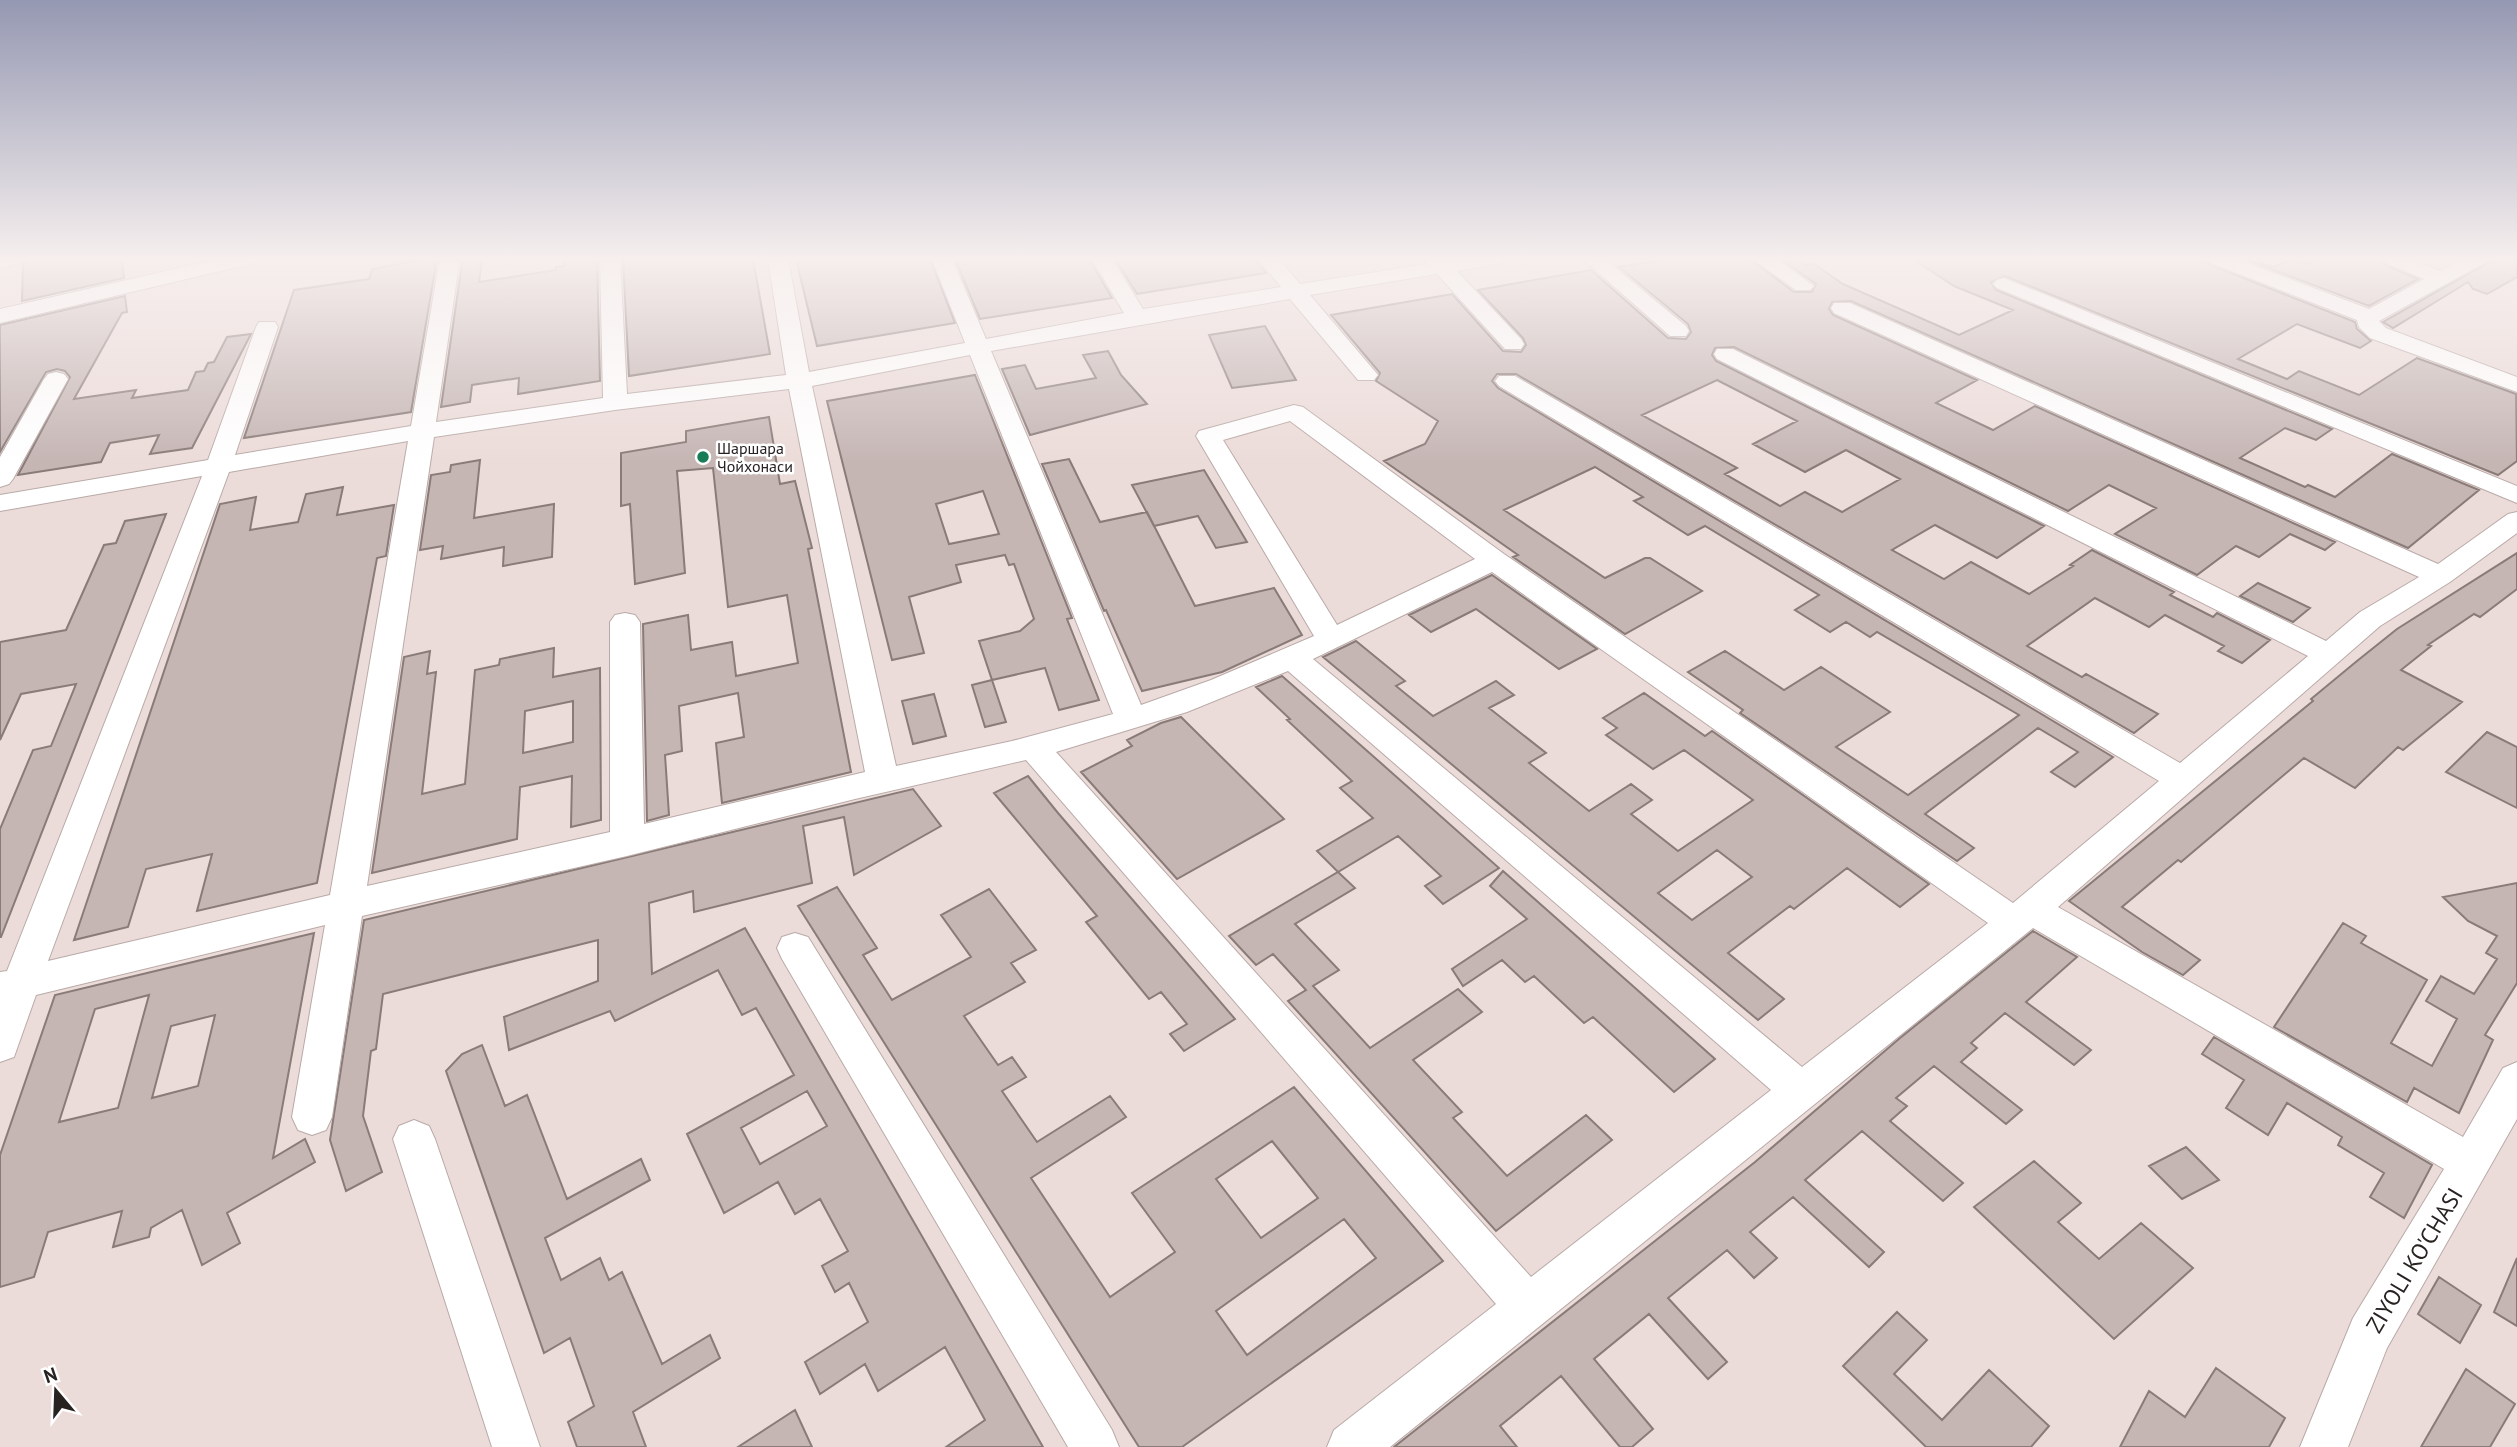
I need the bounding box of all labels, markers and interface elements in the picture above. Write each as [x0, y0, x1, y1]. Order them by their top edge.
place label: Шаршара Чойхонаси [717, 438, 793, 476]
marker: Шаршара Чойхонаси [695, 449, 711, 465]
street label: ZIYOLI KO'CHASI [2359, 1182, 2469, 1338]
north arrow [21, 1356, 91, 1426]
text: N [41, 1362, 60, 1388]

